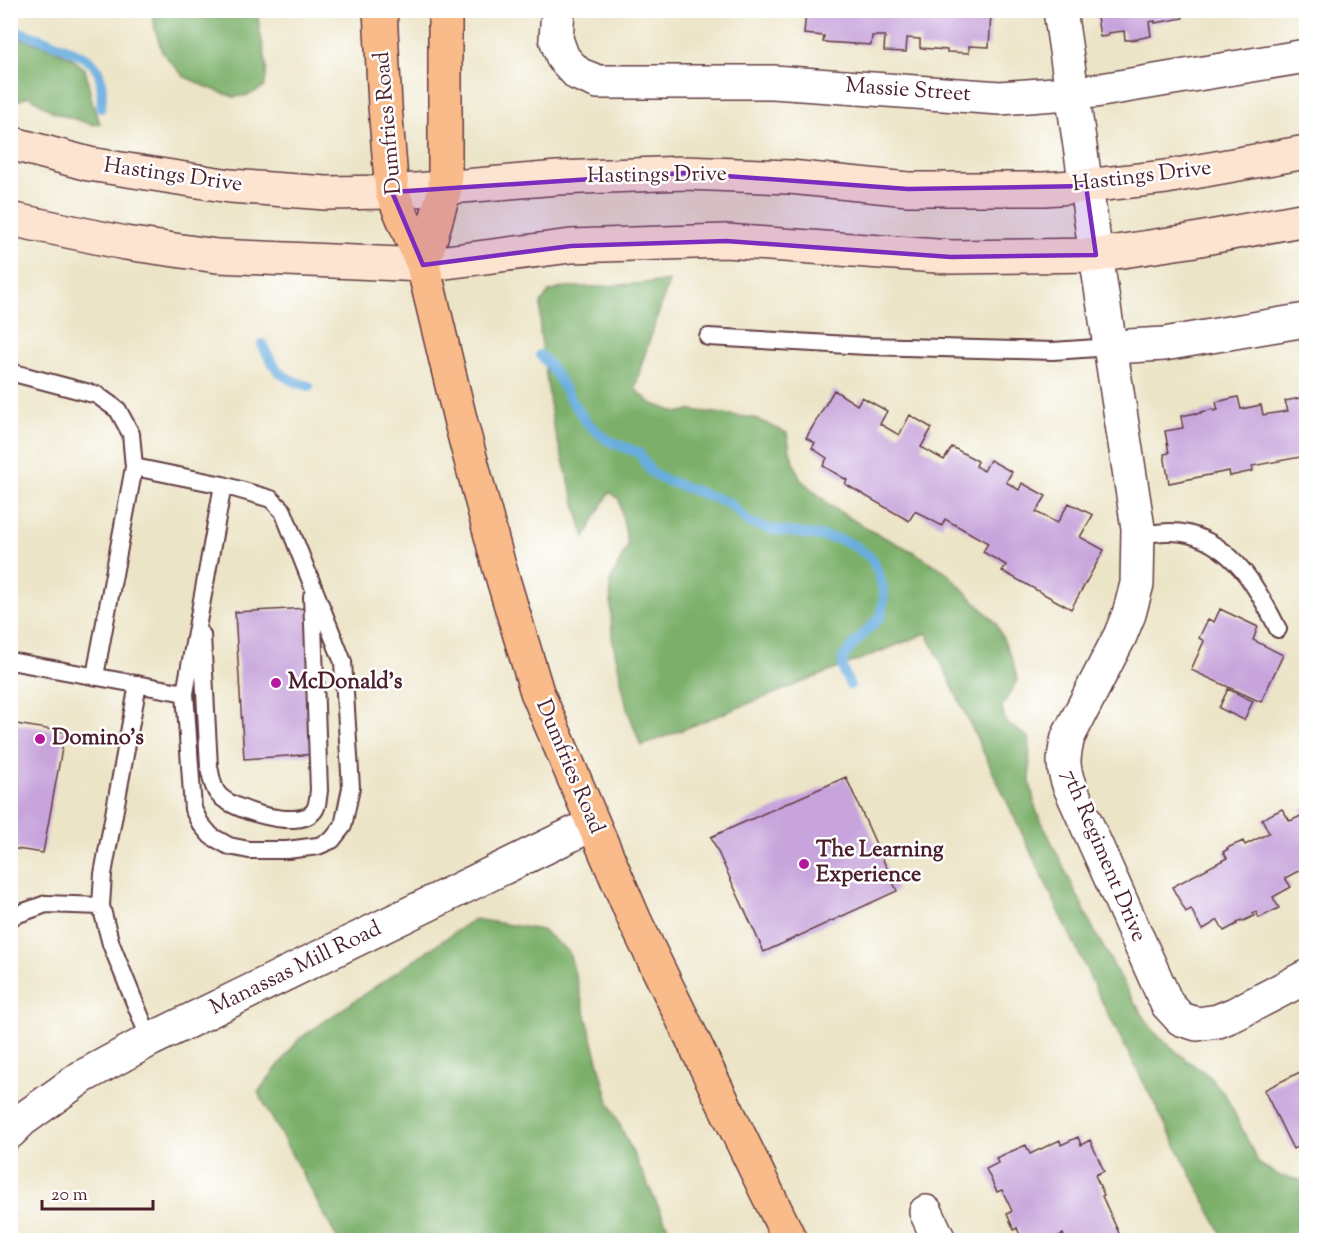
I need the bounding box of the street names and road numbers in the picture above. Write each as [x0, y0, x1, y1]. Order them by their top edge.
street label: Dumfries Road [367, 50, 411, 196]
street label: Massie Street [844, 71, 972, 111]
street label: Hastings Drive [102, 150, 244, 202]
street label: Hastings Drive [1071, 153, 1213, 201]
street label: Hastings Drive [587, 159, 727, 193]
street label: Dumfries Road [526, 695, 612, 839]
street label: 7th Regiment Drive [1052, 765, 1154, 947]
street label: Manassas Mill Road [205, 914, 387, 1024]

